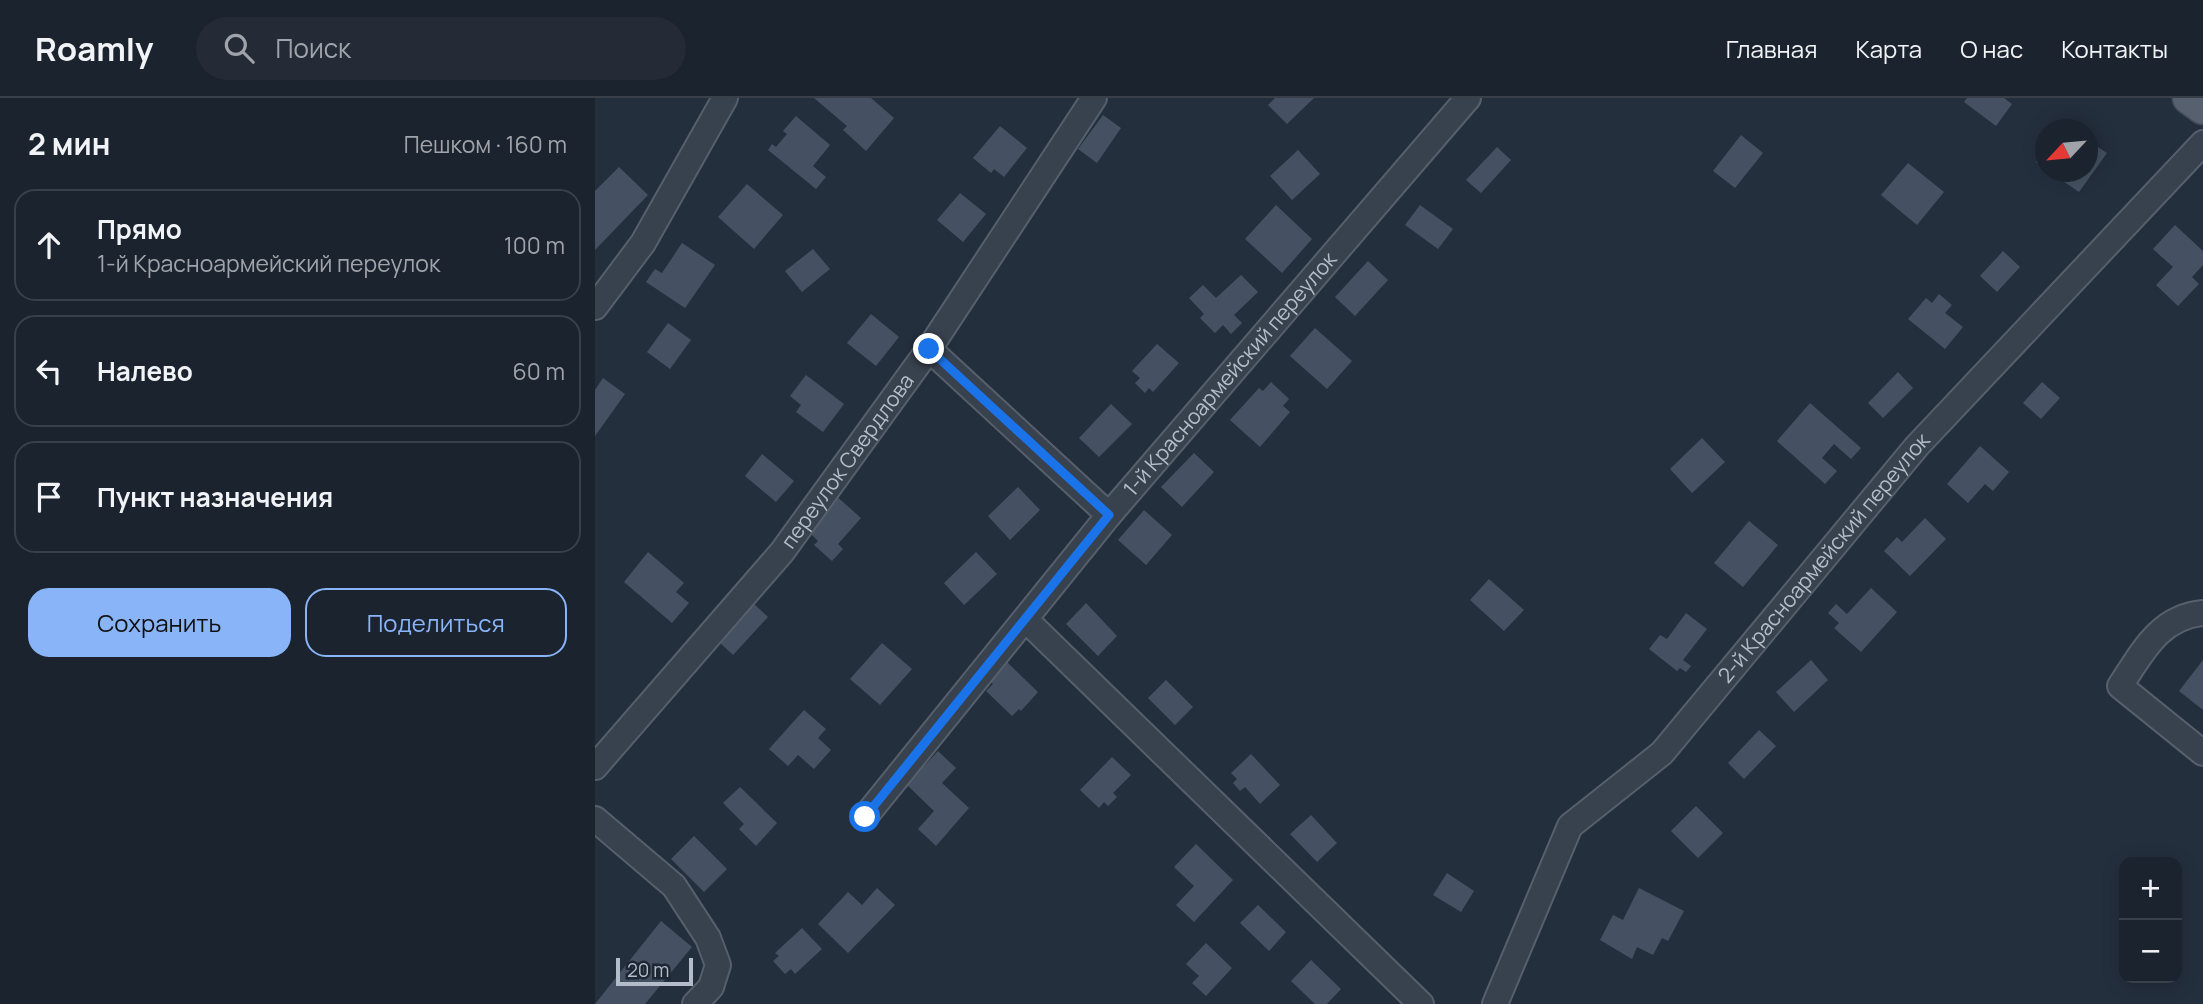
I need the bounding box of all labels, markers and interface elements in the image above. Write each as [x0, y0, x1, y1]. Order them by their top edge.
search box [196, 17, 686, 80]
text: Roamly [35, 26, 154, 71]
icon: search [220, 29, 258, 67]
text: Поиск [276, 30, 351, 66]
text: Главная [1726, 32, 1817, 65]
text: Карта [1855, 32, 1922, 65]
text: О нас [1960, 32, 2023, 65]
text: Контакты [2061, 32, 2168, 65]
north arrow [2035, 119, 2098, 182]
text: 2 мин [28, 123, 111, 164]
text: Пешком · 160 m [404, 128, 567, 160]
text: Прямо [97, 211, 182, 247]
icon: ahead [30, 226, 68, 264]
text: 100 m [504, 229, 565, 261]
street label: 1-й Красноармейский переулок [1117, 245, 1343, 502]
text: 1-й Красноармейский переулок [97, 247, 440, 279]
route end [913, 333, 944, 364]
icon: left [30, 352, 68, 390]
text: Налево [97, 353, 193, 389]
text: 60 m [513, 355, 565, 387]
street label: переулок Свердлова [774, 368, 920, 554]
street label: 2-й Красноармейский переулок [1711, 426, 1936, 688]
icon: arrive [30, 478, 68, 516]
text: Пункт назначения [97, 479, 333, 515]
button: Сохранить [28, 588, 291, 657]
button: Поделиться [305, 588, 567, 657]
route start [849, 801, 880, 832]
map controls [2119, 857, 2182, 983]
button: + [2119, 857, 2182, 920]
button: − [2119, 920, 2182, 983]
scale bar [616, 955, 693, 987]
text: 20 m [627, 957, 669, 983]

